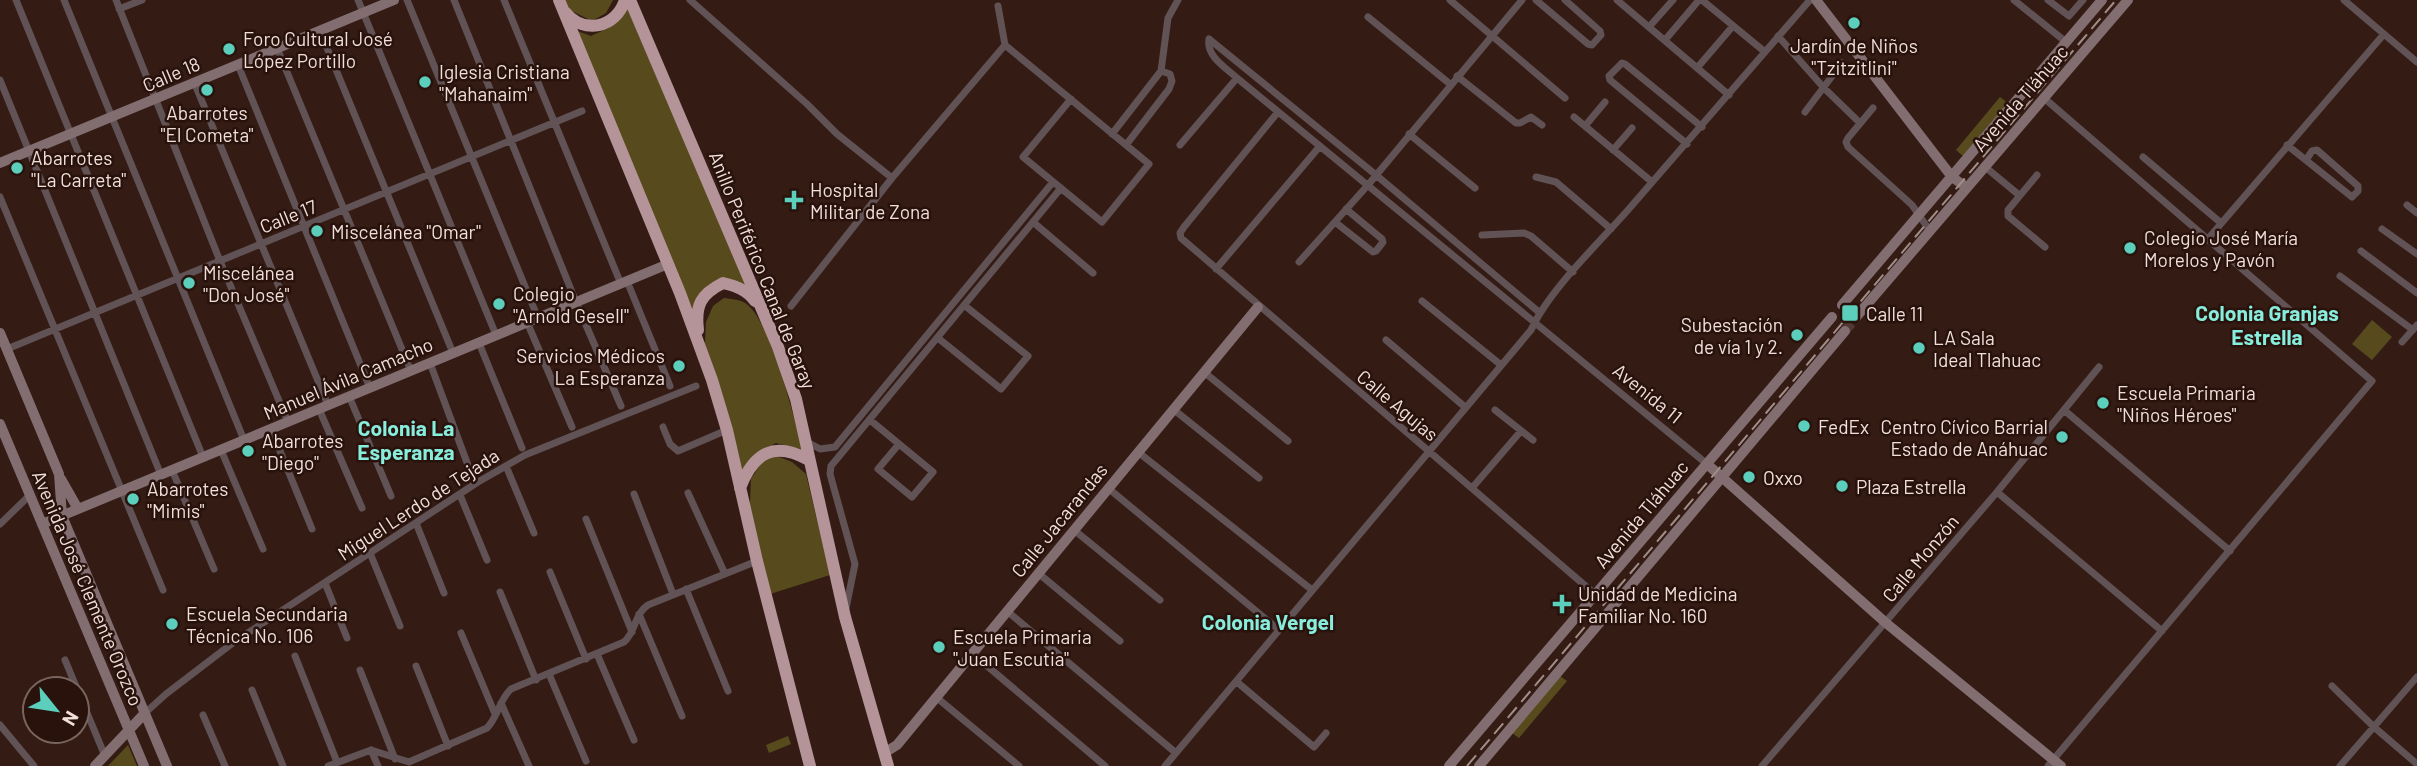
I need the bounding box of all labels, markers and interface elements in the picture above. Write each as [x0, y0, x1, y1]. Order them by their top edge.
marker: Jardín de Niños "Tzitzitlini" [1846, 15, 1862, 31]
place label: Foro Cultural José López Portillo [243, 27, 393, 72]
place label: Jardín de Niños "Tzitzitlini" [1790, 34, 1918, 79]
street label: Avenida Tláhuac [1967, 40, 2073, 156]
marker: Foro Cultural José López Portillo [221, 41, 237, 57]
street label: Calle 18 [139, 52, 203, 96]
place label: Iglesia Cristiana "Mahanaim" [439, 60, 570, 105]
marker: Iglesia Cristiana "Mahanaim" [417, 74, 433, 90]
marker: Abarrotes "El Cometa" [199, 82, 215, 98]
place label: Abarrotes "El Cometa" [160, 101, 254, 146]
place label: Abarrotes "La Carreta" [31, 146, 126, 191]
street label: Anillo Periférico Canal de Garay [705, 148, 821, 392]
marker: Abarrotes "La Carreta" [9, 160, 25, 176]
place label: Hospital Militar de Zona [810, 178, 930, 223]
marker: Hospital Militar de Zona [784, 190, 804, 210]
street label: Calle 17 [256, 194, 320, 238]
place label: Miscelánea "Omar" [331, 220, 481, 243]
marker: Miscelánea "Omar" [309, 223, 325, 239]
place label: Colegio José María Morelos y Pavón [2144, 226, 2298, 271]
marker: Colegio José María Morelos y Pavón [2122, 240, 2138, 256]
place label: Miscelánea "Don José" [203, 261, 294, 306]
marker: Miscelánea "Don José" [181, 275, 197, 291]
place label: Colegio "Arnold Gesell" [513, 282, 629, 327]
marker: Colegio "Arnold Gesell" [491, 296, 507, 312]
district label: Colonia Granjas Estrella [2195, 300, 2339, 349]
place label: Calle 11 [1866, 302, 1923, 325]
marker: Calle 11 [1840, 303, 1860, 323]
place label: Subestación de vía 1 y 2. [1681, 313, 1783, 358]
place label: LA Sala Ideal Tlahuac [1933, 326, 2041, 371]
marker: Subestación de vía 1 y 2. [1789, 327, 1805, 343]
street label: Manuel Ávila Camacho [260, 332, 436, 424]
marker: LA Sala Ideal Tlahuac [1911, 340, 1927, 356]
place label: Servicios Médicos La Esperanza [516, 344, 665, 389]
marker: Servicios Médicos La Esperanza [671, 358, 687, 374]
street label: Avenida 11 [1609, 358, 1687, 428]
street label: Calle Agujas [1353, 364, 1443, 446]
place label: Escuela Primaria "Niños Héroes" [2117, 381, 2256, 426]
marker: Escuela Primaria "Niños Héroes" [2095, 395, 2111, 411]
district label: Colonia La Esperanza [357, 415, 455, 464]
place label: FedEx [1818, 415, 1869, 438]
place label: Centro Cívico Barrial Estado de Anáhuac [1881, 415, 2048, 460]
marker: FedEx [1796, 418, 1812, 434]
place label: Abarrotes "Diego" [262, 429, 343, 474]
marker: Centro Cívico Barrial Estado de Anáhuac [2054, 429, 2070, 445]
marker: Abarrotes "Diego" [240, 443, 256, 459]
street label: Miguel Lerdo de Tejada [333, 443, 503, 565]
street label: Avenida Tláhuac [1589, 455, 1693, 573]
street label: Calle Jacarandas [1006, 458, 1112, 582]
place label: Oxxo [1763, 466, 1803, 489]
street label: Avenida José Clemente Orozco [28, 467, 148, 709]
marker: Oxxo [1741, 469, 1757, 485]
place label: Plaza Estrella [1856, 475, 1966, 498]
place label: Abarrotes "Mimis" [147, 477, 228, 522]
marker: Plaza Estrella [1834, 478, 1850, 494]
marker: Abarrotes "Mimis" [125, 491, 141, 507]
street label: Calle Monzón [1877, 510, 1963, 606]
place label: Unidad de Medicina Familiar No. 160 [1578, 582, 1738, 627]
marker: Unidad de Medicina Familiar No. 160 [1552, 594, 1572, 614]
place label: Escuela Secundaria Técnica No. 106 [186, 602, 348, 647]
district label: Colonia Vergel [1202, 609, 1334, 634]
marker: Escuela Secundaria Técnica No. 106 [164, 616, 180, 632]
place label: Escuela Primaria "Juan Escutia" [953, 625, 1092, 670]
marker: Escuela Primaria "Juan Escutia" [931, 639, 947, 655]
north arrow [21, 675, 91, 745]
text: N [58, 708, 84, 730]

